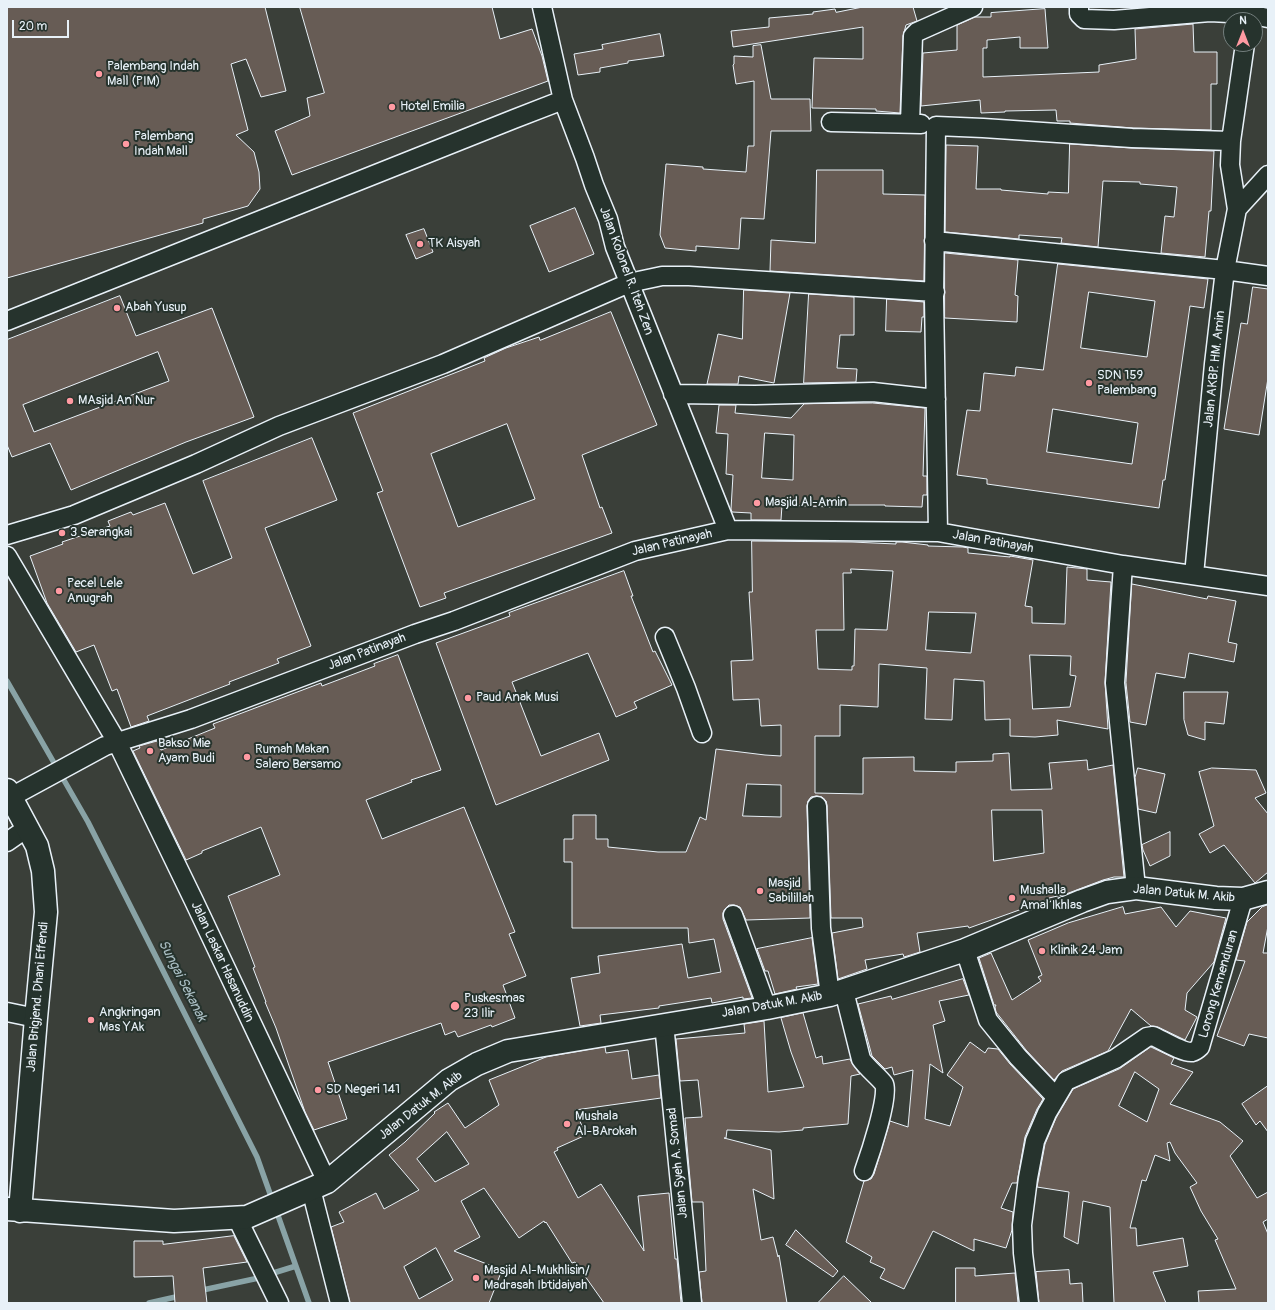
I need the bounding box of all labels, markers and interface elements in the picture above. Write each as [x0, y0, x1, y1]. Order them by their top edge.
scale bar [14, 12, 71, 38]
north arrow [1223, 12, 1263, 52]
text: N [1239, 14, 1247, 27]
text: 20 m [19, 19, 47, 34]
place label: Palembang Indah Mall (PIM) [107, 59, 199, 90]
marker: Palembang Indah Mall (PIM) [94, 69, 104, 79]
place label: Hotel Emilia [400, 99, 465, 115]
marker: Hotel Emilia [387, 102, 397, 112]
place label: Palembang Indah Mall [134, 129, 194, 160]
marker: Palembang Indah Mall [121, 139, 131, 149]
street label: Jalan Kolonel R. Iteh Zen [596, 205, 656, 337]
place label: TK Aisyah [428, 236, 480, 252]
marker: TK Aisyah [415, 239, 425, 249]
place label: Abah Yusup [125, 300, 187, 316]
marker: Abah Yusup [112, 303, 122, 313]
street label: Jalan AKBP. HM. Amin [1201, 310, 1229, 428]
place label: SDN 159 Palembang [1097, 368, 1157, 399]
marker: SDN 159 Palembang [1084, 378, 1094, 388]
place label: MAsjid An Nur [78, 393, 155, 409]
marker: MAsjid An Nur [65, 396, 75, 406]
place label: Masjid Al-Amin [765, 495, 847, 511]
marker: Masjid Al-Amin [752, 498, 762, 508]
place label: 3 Serangkai [70, 525, 132, 541]
street label: Jalan Patinayah [630, 526, 714, 560]
street label: Jalan Patinayah [951, 527, 1035, 557]
marker: 3 Serangkai [57, 528, 67, 538]
place label: Pecel Lele Anugrah [67, 576, 123, 607]
marker: Pecel Lele Anugrah [54, 586, 64, 596]
street label: Jalan Patinayah [326, 630, 408, 674]
place label: Paud Anak Musi [476, 690, 558, 706]
marker: Paud Anak Musi [463, 693, 473, 703]
place label: Bakso Mie Ayam Budi [158, 736, 214, 767]
place label: Rumah Makan Salero Bersamo [255, 742, 341, 773]
marker: Bakso Mie Ayam Budi [145, 746, 155, 756]
marker: Rumah Makan Salero Bersamo [242, 752, 252, 762]
place label: Masjid Sabilillah [768, 876, 814, 907]
street label: Jalan Datuk M. Akib [1132, 882, 1236, 906]
place label: Mushalla Amal Ikhlas [1020, 883, 1082, 914]
marker: Masjid Sabilillah [755, 886, 765, 896]
marker: Mushalla Amal Ikhlas [1007, 893, 1017, 903]
street label: Jalan Laskar Hasanuddin [187, 899, 257, 1025]
street label: Jalan Brigjend. Dhani Effendi [24, 921, 52, 1073]
street label: Lorong Kemenduran [1196, 928, 1242, 1040]
water label: Sungai Sekanak [154, 937, 210, 1025]
place label: Klinik 24 Jam [1050, 943, 1122, 959]
marker: Klinik 24 Jam [1037, 946, 1047, 956]
street label: Jalan Datuk M. Akib [720, 988, 824, 1022]
place label: Puskesmas 23 Ilir [464, 991, 525, 1022]
marker: Puskesmas 23 Ilir [449, 1000, 461, 1012]
place label: Angkringan Mas YAk [99, 1005, 160, 1036]
marker: Angkringan Mas YAk [86, 1015, 96, 1025]
street label: Jalan Datuk M. Akib [376, 1068, 466, 1144]
place label: SD Negeri 141 [326, 1082, 400, 1098]
marker: SD Negeri 141 [313, 1085, 323, 1095]
street label: Jalan Syeh A. Somad [664, 1107, 692, 1219]
place label: Mushala Al-BArokah [575, 1109, 637, 1140]
marker: Mushala Al-BArokah [562, 1119, 572, 1129]
place label: Masjid Al-Mukhlisin/ Madrasah Ibtidaiyah [484, 1263, 590, 1294]
marker: Masjid Al-Mukhlisin/ Madrasah Ibtidaiyah [471, 1273, 481, 1283]

